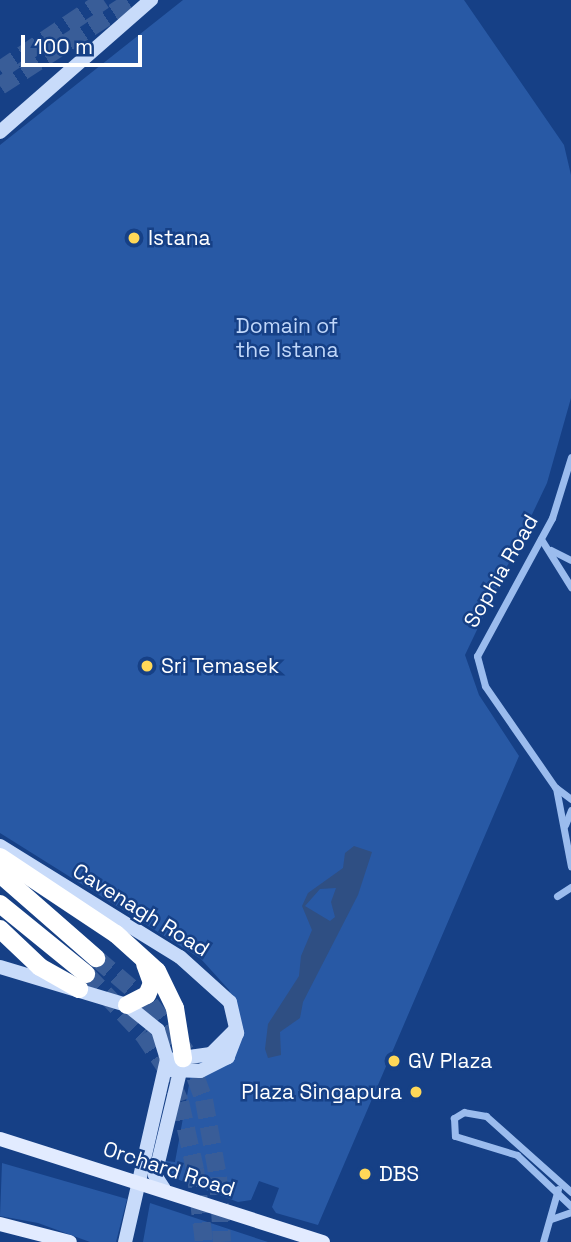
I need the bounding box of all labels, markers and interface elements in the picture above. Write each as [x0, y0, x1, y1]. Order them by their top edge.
scale bar [24, 21, 145, 65]
text: 100 m [34, 33, 93, 60]
place label: Istana [148, 225, 211, 251]
marker: Istana [126, 230, 142, 246]
park label: Domain of the Istana [236, 313, 338, 363]
street label: Sophia Road [458, 510, 544, 632]
place label: Sri Temasek [161, 653, 280, 679]
marker: Sri Temasek [139, 658, 155, 674]
street label: Cavenagh Road [68, 858, 214, 962]
place label: GV Plaza [408, 1048, 493, 1074]
marker: GV Plaza [386, 1053, 402, 1069]
place label: Plaza Singapura [241, 1079, 402, 1105]
marker: Plaza Singapura [408, 1084, 424, 1100]
street label: Orchard Road [100, 1136, 238, 1202]
place label: DBS [379, 1161, 419, 1187]
marker: DBS [357, 1166, 373, 1182]

